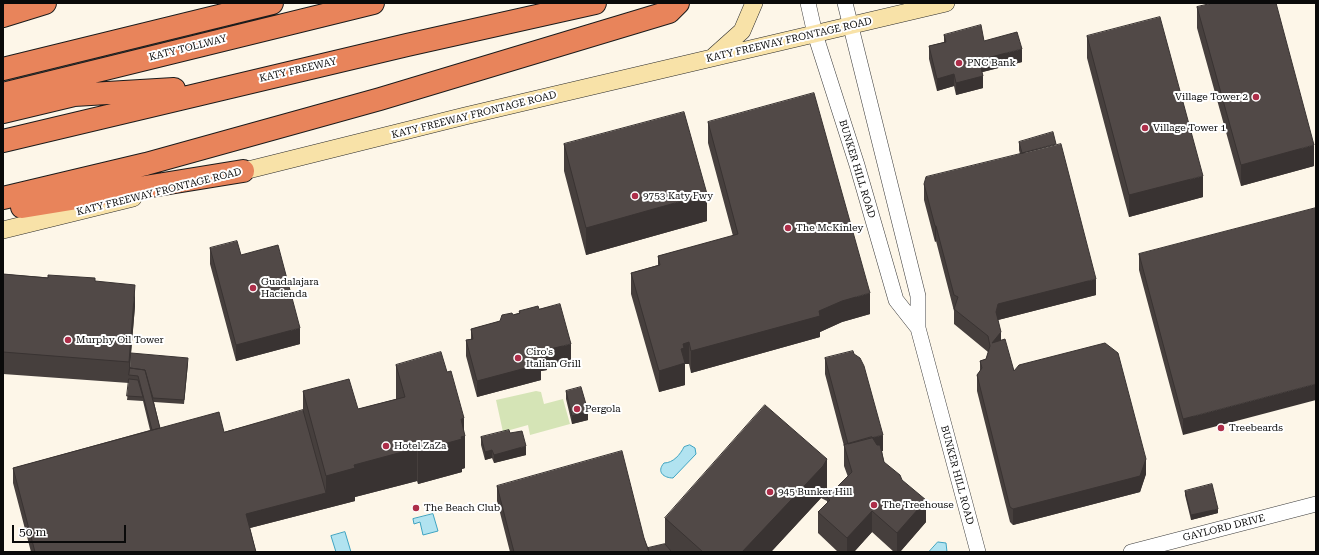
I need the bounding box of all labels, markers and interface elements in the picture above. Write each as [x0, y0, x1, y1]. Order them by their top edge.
street label: KATY FREEWAY FRONTAGE ROAD [705, 15, 873, 65]
street label: KATY TOLLWAY [148, 33, 228, 63]
street label: KATY FREEWAY [258, 55, 338, 85]
place label: PNC Bank [967, 57, 1016, 69]
marker: PNC Bank [954, 58, 964, 68]
street label: KATY FREEWAY FRONTAGE ROAD [390, 89, 558, 141]
place label: Village Tower 2 [1175, 91, 1248, 103]
marker: Village Tower 2 [1251, 92, 1261, 102]
street label: BUNKER HILL ROAD [836, 118, 878, 220]
place label: Village Tower 1 [1153, 122, 1226, 134]
marker: Village Tower 1 [1140, 123, 1150, 133]
street label: KATY FREEWAY FRONTAGE ROAD [75, 166, 243, 218]
place label: 9753 Katy Fwy [643, 190, 713, 202]
marker: 9753 Katy Fwy [630, 191, 640, 201]
place label: The McKinley [796, 222, 863, 234]
marker: The McKinley [783, 223, 793, 233]
place label: Guadalajara Hacienda [261, 276, 319, 300]
marker: Guadalajara Hacienda [248, 283, 258, 293]
place label: Murphy Oil Tower [76, 334, 164, 346]
marker: Murphy Oil Tower [63, 335, 73, 345]
place label: Ciro's Italian Grill [526, 346, 581, 370]
marker: Ciro's Italian Grill [513, 353, 523, 363]
place label: Pergola [585, 403, 621, 415]
marker: Pergola [572, 404, 582, 414]
place label: Treebeards [1229, 422, 1283, 434]
marker: Treebeards [1216, 423, 1226, 433]
street label: BUNKER HILL ROAD [938, 424, 976, 526]
place label: Hotel ZaZa [394, 440, 446, 452]
marker: Hotel ZaZa [381, 441, 391, 451]
place label: 945 Bunker Hill [778, 486, 852, 498]
marker: 945 Bunker Hill [765, 487, 775, 497]
place label: The Treehouse [882, 499, 954, 511]
marker: The Treehouse [869, 500, 879, 510]
place label: The Beach Club [424, 502, 500, 514]
marker: The Beach Club [411, 503, 421, 513]
street label: GAYLORD DRIVE [1182, 512, 1266, 544]
scale bar [14, 517, 128, 543]
text: 50 m [19, 525, 46, 539]

